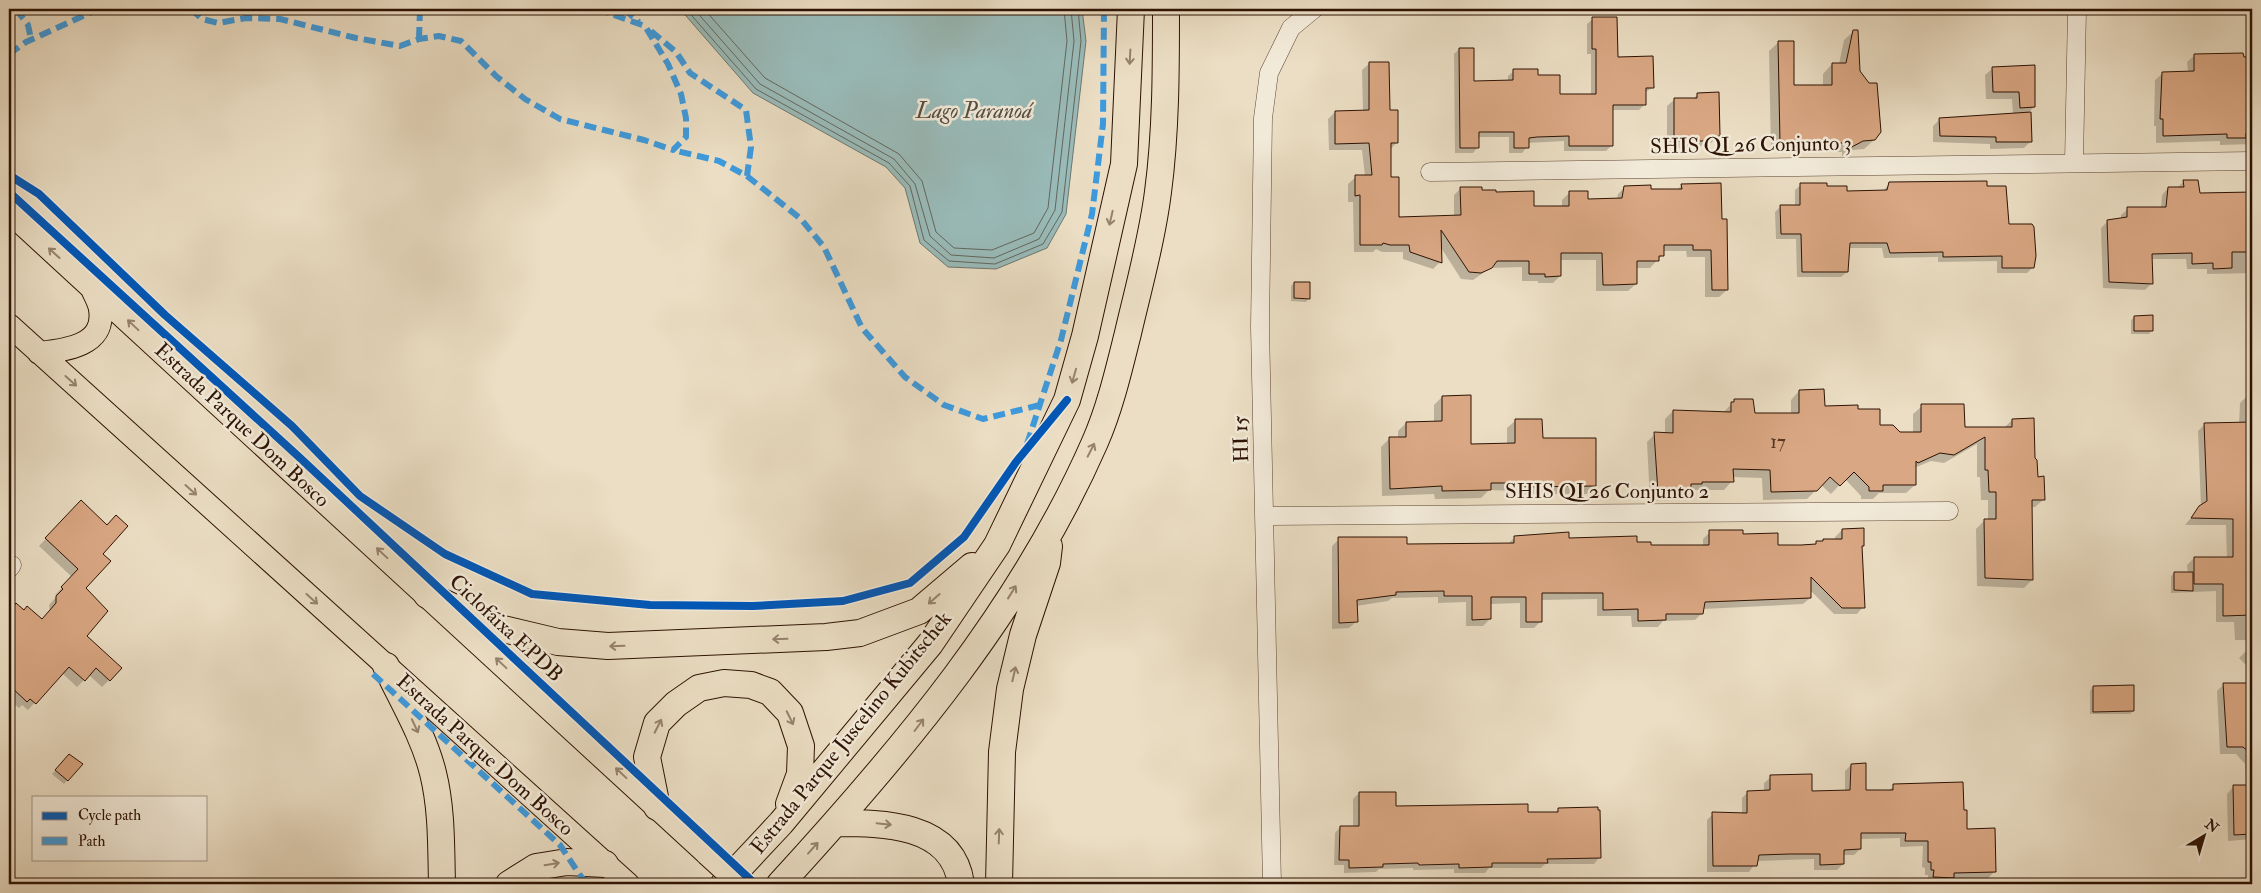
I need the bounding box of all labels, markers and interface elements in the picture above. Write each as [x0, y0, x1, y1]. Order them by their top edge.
one-way arrow [1125, 49, 1134, 65]
water label: Lago Paranoá [915, 97, 1034, 125]
street label: SHIS QI 26 Conjunto 3 [1650, 130, 1852, 160]
one-way arrow [1106, 210, 1115, 226]
one-way arrow [48, 247, 61, 259]
one-way arrow [126, 319, 139, 331]
street label: Estrada Parque Dom Bosco [149, 337, 335, 513]
one-way arrow [1068, 368, 1078, 384]
one-way arrow [64, 376, 77, 387]
street label: HI 15 [1227, 414, 1255, 463]
house number: 17 [1770, 430, 1786, 454]
one-way arrow [1087, 443, 1096, 458]
street label: SHIS QI 26 Conjunto 2 [1505, 478, 1709, 505]
one-way arrow [185, 484, 198, 496]
one-way arrow [375, 547, 388, 559]
street label: Ciclofaixa EPDB [443, 568, 569, 688]
one-way arrow [1008, 586, 1018, 600]
one-way arrow [305, 593, 318, 605]
one-way arrow [927, 594, 940, 605]
street label: Estrada Parque Juscelino Kubitschek [745, 606, 957, 860]
one-way arrow [772, 634, 788, 644]
one-way arrow [610, 641, 626, 650]
one-way arrow [495, 657, 508, 669]
one-way arrow [1010, 666, 1019, 682]
street label: Estrada Parque Dom Bosco [391, 668, 579, 842]
one-way arrow [785, 710, 795, 725]
one-way arrow [653, 718, 663, 733]
one-way arrow [410, 719, 420, 734]
one-way arrow [913, 719, 924, 732]
one-way arrow [614, 767, 627, 779]
legend [32, 796, 208, 860]
text: Cycle path [78, 806, 141, 826]
north arrow [2178, 810, 2228, 860]
text: N [2201, 815, 2222, 837]
one-way arrow [876, 819, 892, 829]
one-way arrow [995, 828, 1004, 844]
text: Path [78, 832, 105, 851]
one-way arrow [807, 842, 819, 855]
one-way arrow [544, 859, 560, 869]

